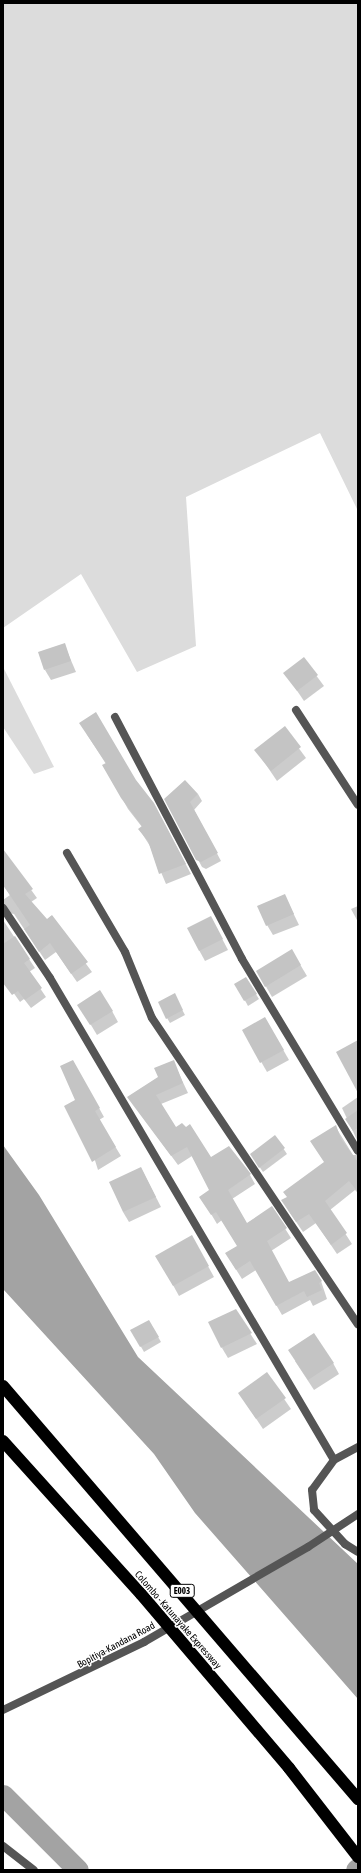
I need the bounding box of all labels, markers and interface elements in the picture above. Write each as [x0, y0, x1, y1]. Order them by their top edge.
street label: Colombo - Katunayake Expressway [132, 1569, 224, 1671]
road number: E003 [169, 1584, 195, 1598]
street label: Bopitiya-Kandana Road [75, 1619, 157, 1671]

